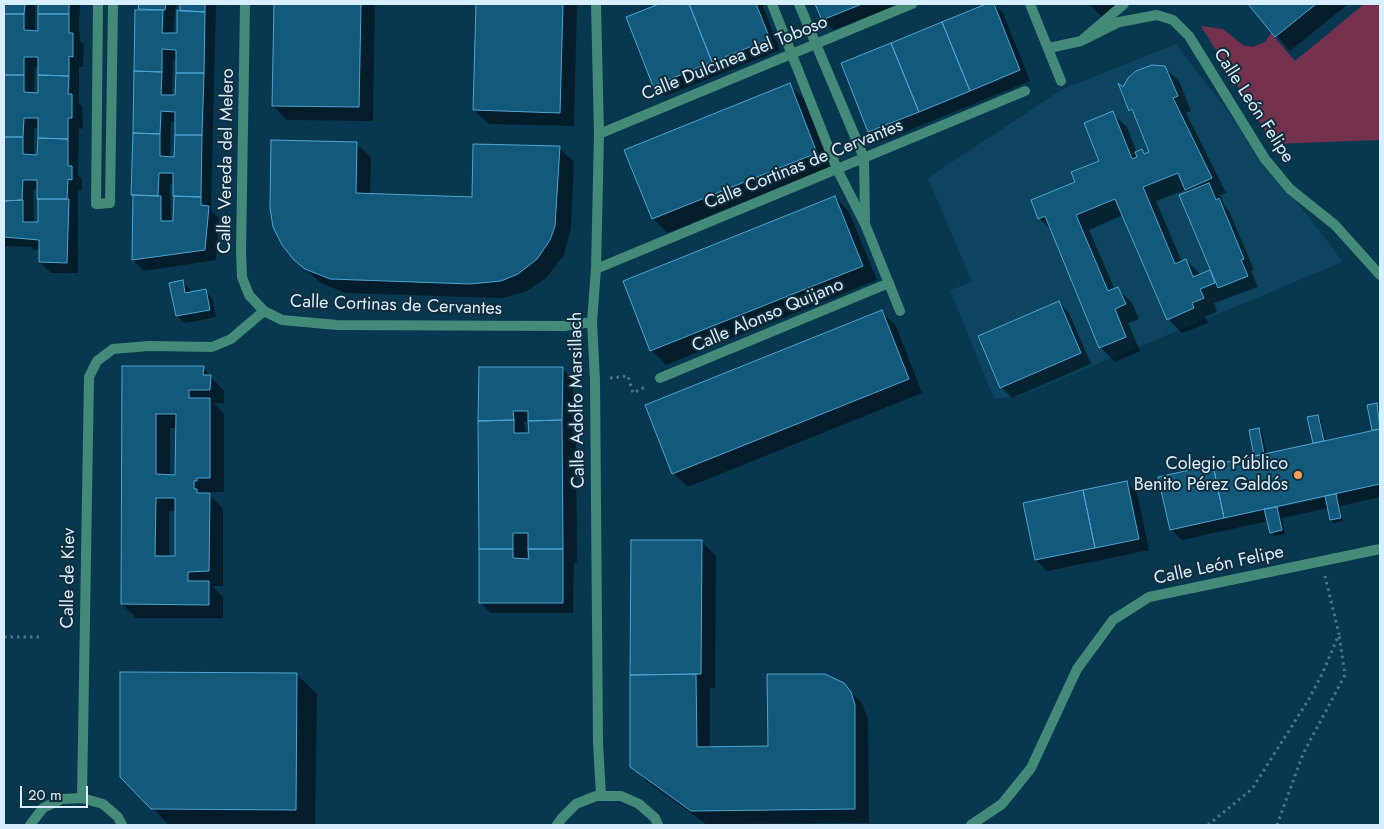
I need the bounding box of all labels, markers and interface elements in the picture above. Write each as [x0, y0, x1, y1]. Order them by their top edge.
street label: Calle Dulcinea del Toboso [639, 12, 831, 106]
street label: Calle León Felipe [1208, 45, 1298, 167]
street label: Calle Vereda del Melero [215, 68, 239, 254]
street label: Calle Cortinas de Cervantes [702, 115, 906, 215]
street label: Calle Alonso Quijano [689, 274, 847, 358]
street label: Calle Cortinas de Cervantes [290, 292, 502, 320]
street label: Calle Adolfo Marsillach [566, 311, 590, 489]
place label: Colegio Público Benito Pérez Galdós [1134, 454, 1288, 496]
marker: Colegio Público Benito Pérez Galdós [1292, 469, 1304, 481]
street label: Calle de Kiev [57, 528, 81, 628]
street label: Calle León Felipe [1152, 542, 1286, 590]
scale bar [22, 776, 90, 808]
text: 20 m [28, 784, 62, 806]

